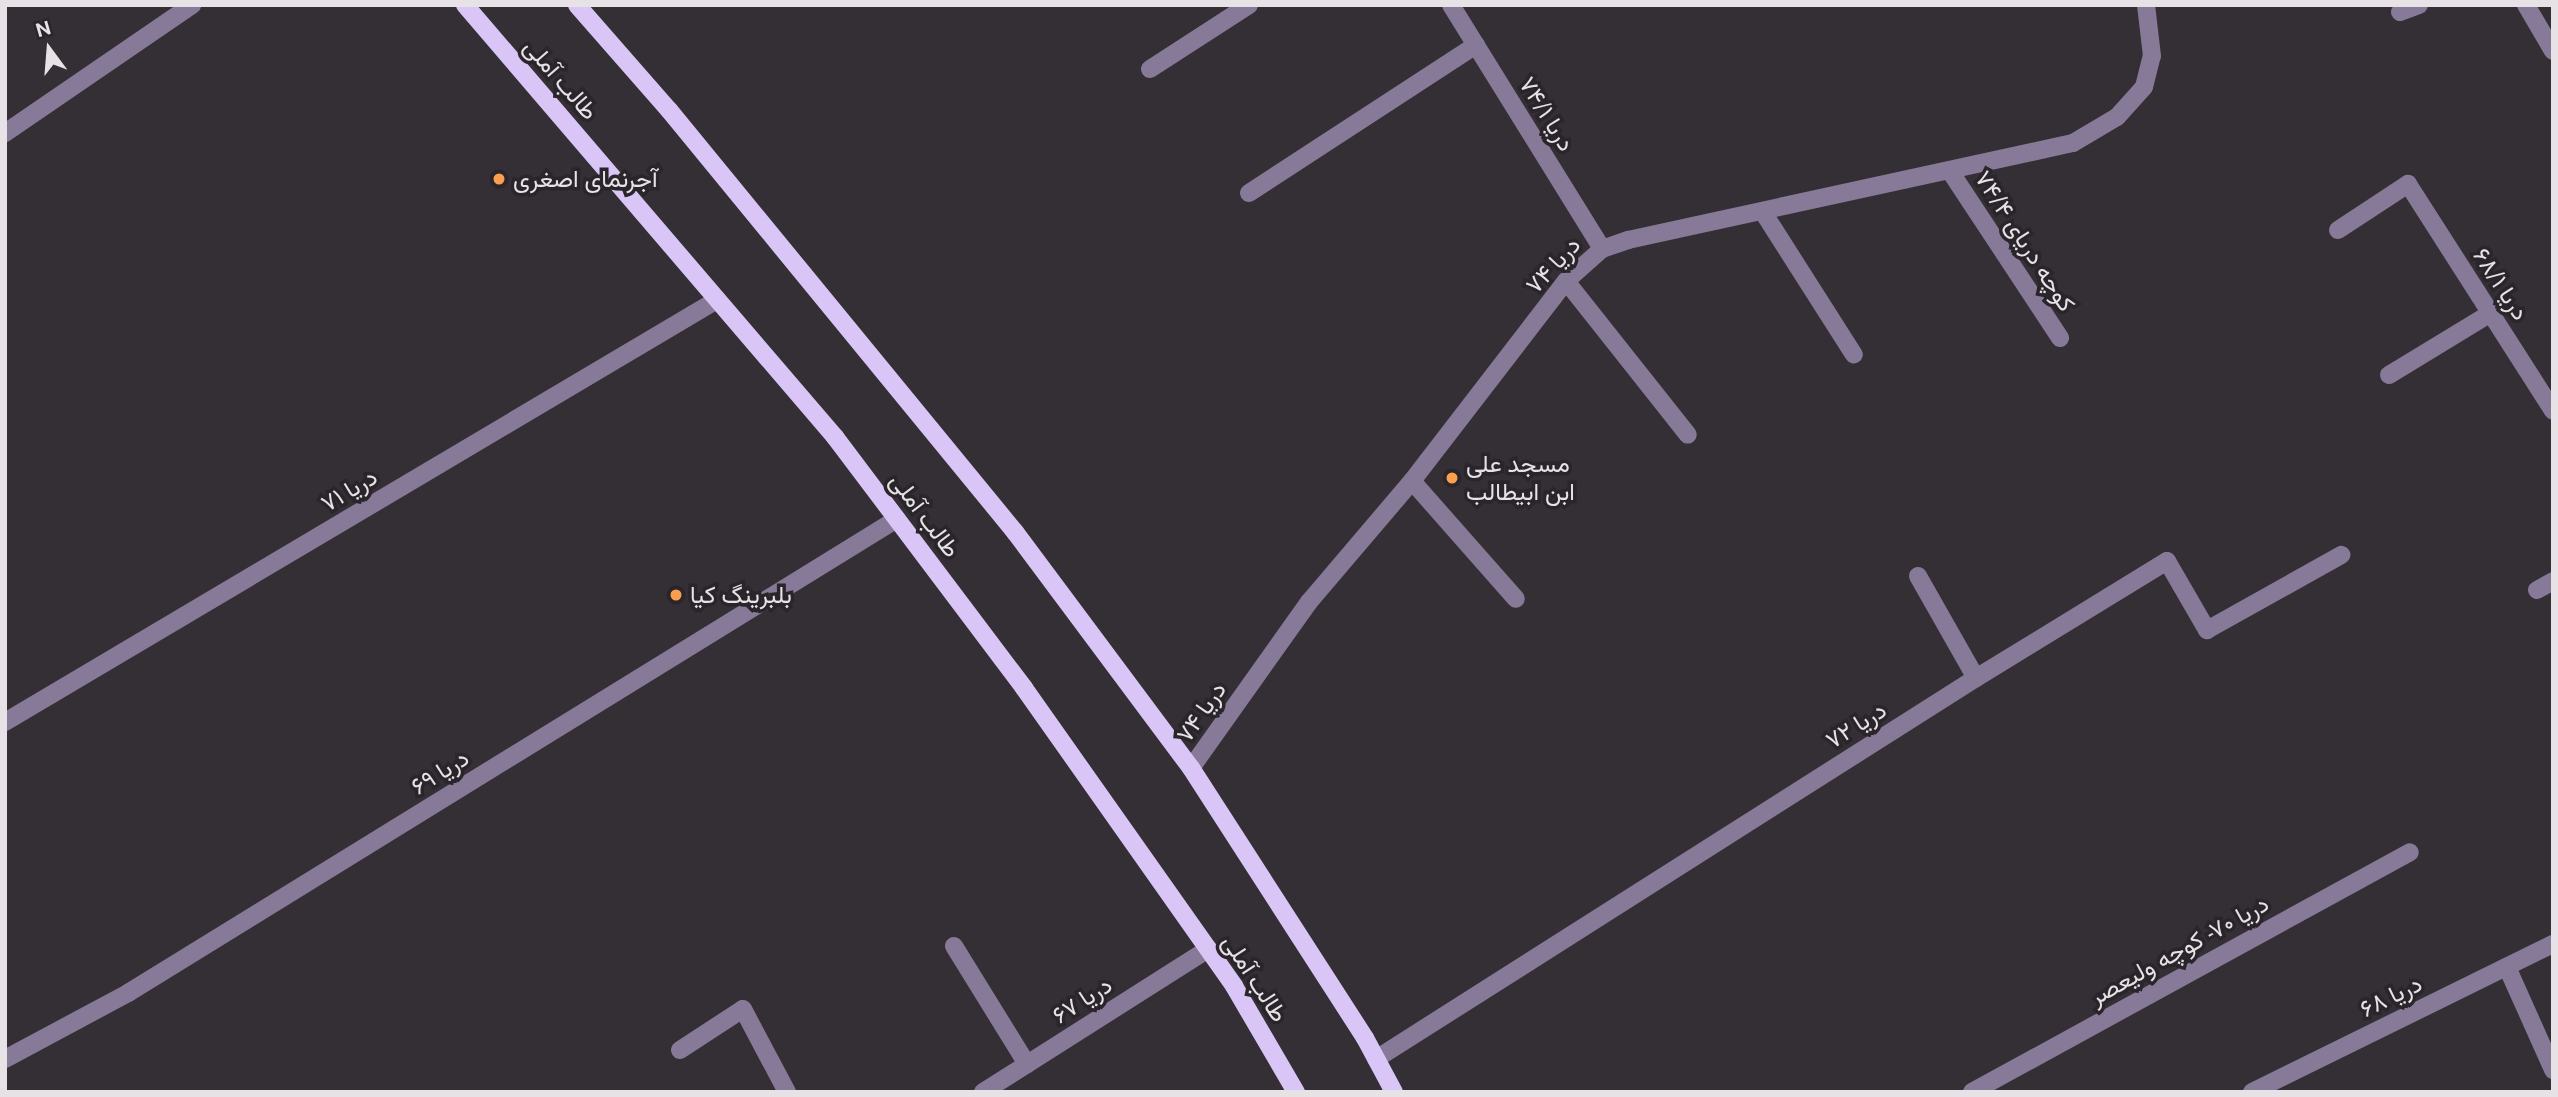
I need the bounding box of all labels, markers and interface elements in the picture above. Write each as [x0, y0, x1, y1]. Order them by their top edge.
north arrow [14, 14, 84, 84]
text: N [33, 16, 53, 41]
street label: طالب آملی [518, 32, 604, 126]
street label: دریا ۷۴/۱ [1513, 71, 1581, 157]
place label: آجرنمای اصغری [513, 165, 657, 193]
street label: کوچه دریای ۷۴/۴ [1969, 165, 2081, 317]
marker: آجرنمای اصغری [491, 171, 507, 187]
street label: دریا ۷۴ [1520, 231, 1586, 299]
street label: دریا ۶۸/۱ [2467, 242, 2535, 326]
place label: مسجد علی ابن ابیطالب [1466, 450, 1575, 506]
street label: دریا ۷۱ [316, 462, 382, 518]
street label: طالب آملی [884, 467, 966, 563]
marker: مسجد علی ابن ابیطالب [1444, 470, 1460, 486]
place label: بلبرینگ کیا [690, 581, 792, 609]
marker: بلبرینگ کیا [668, 587, 684, 603]
street label: دریا ۷۴ [1170, 676, 1232, 748]
street label: دریا ۷۲ [1820, 695, 1892, 755]
street label: دریا ۶۹ [406, 743, 474, 801]
street label: دریا ۷۰- کوچه ولیعصر [2083, 888, 2275, 1012]
street label: طالب آملی [1216, 929, 1294, 1027]
street label: دریا ۶۸ [2355, 969, 2427, 1023]
street label: دریا ۶۷ [1047, 970, 1117, 1030]

